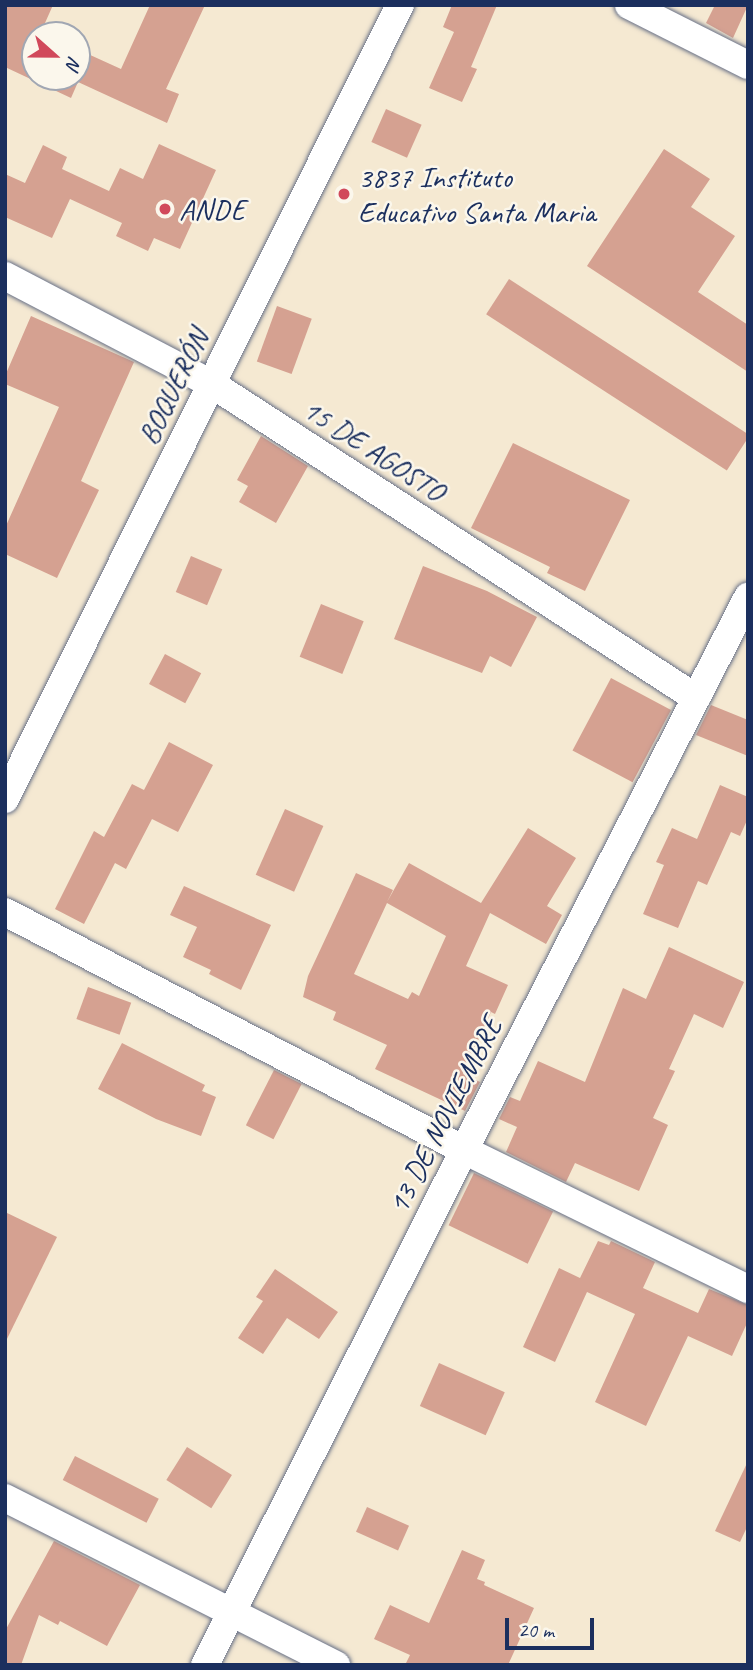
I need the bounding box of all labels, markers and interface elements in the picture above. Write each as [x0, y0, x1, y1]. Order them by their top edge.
north arrow [21, 21, 91, 91]
text: N [60, 53, 87, 73]
place label: 3837 Instituto Educativo Santa Maria [358, 159, 596, 230]
marker: 3837 Instituto Educativo Santa Maria [336, 186, 352, 202]
place label: ANDE [179, 191, 245, 227]
marker: ANDE [157, 201, 173, 217]
street label: BOQUERÓN [130, 324, 216, 450]
street label: 15 DE AGOSTO [297, 391, 451, 509]
street label: 13 DE NOVIEMBRE [379, 1010, 511, 1220]
scale bar [508, 1604, 597, 1648]
text: 20 m [518, 1617, 554, 1643]

